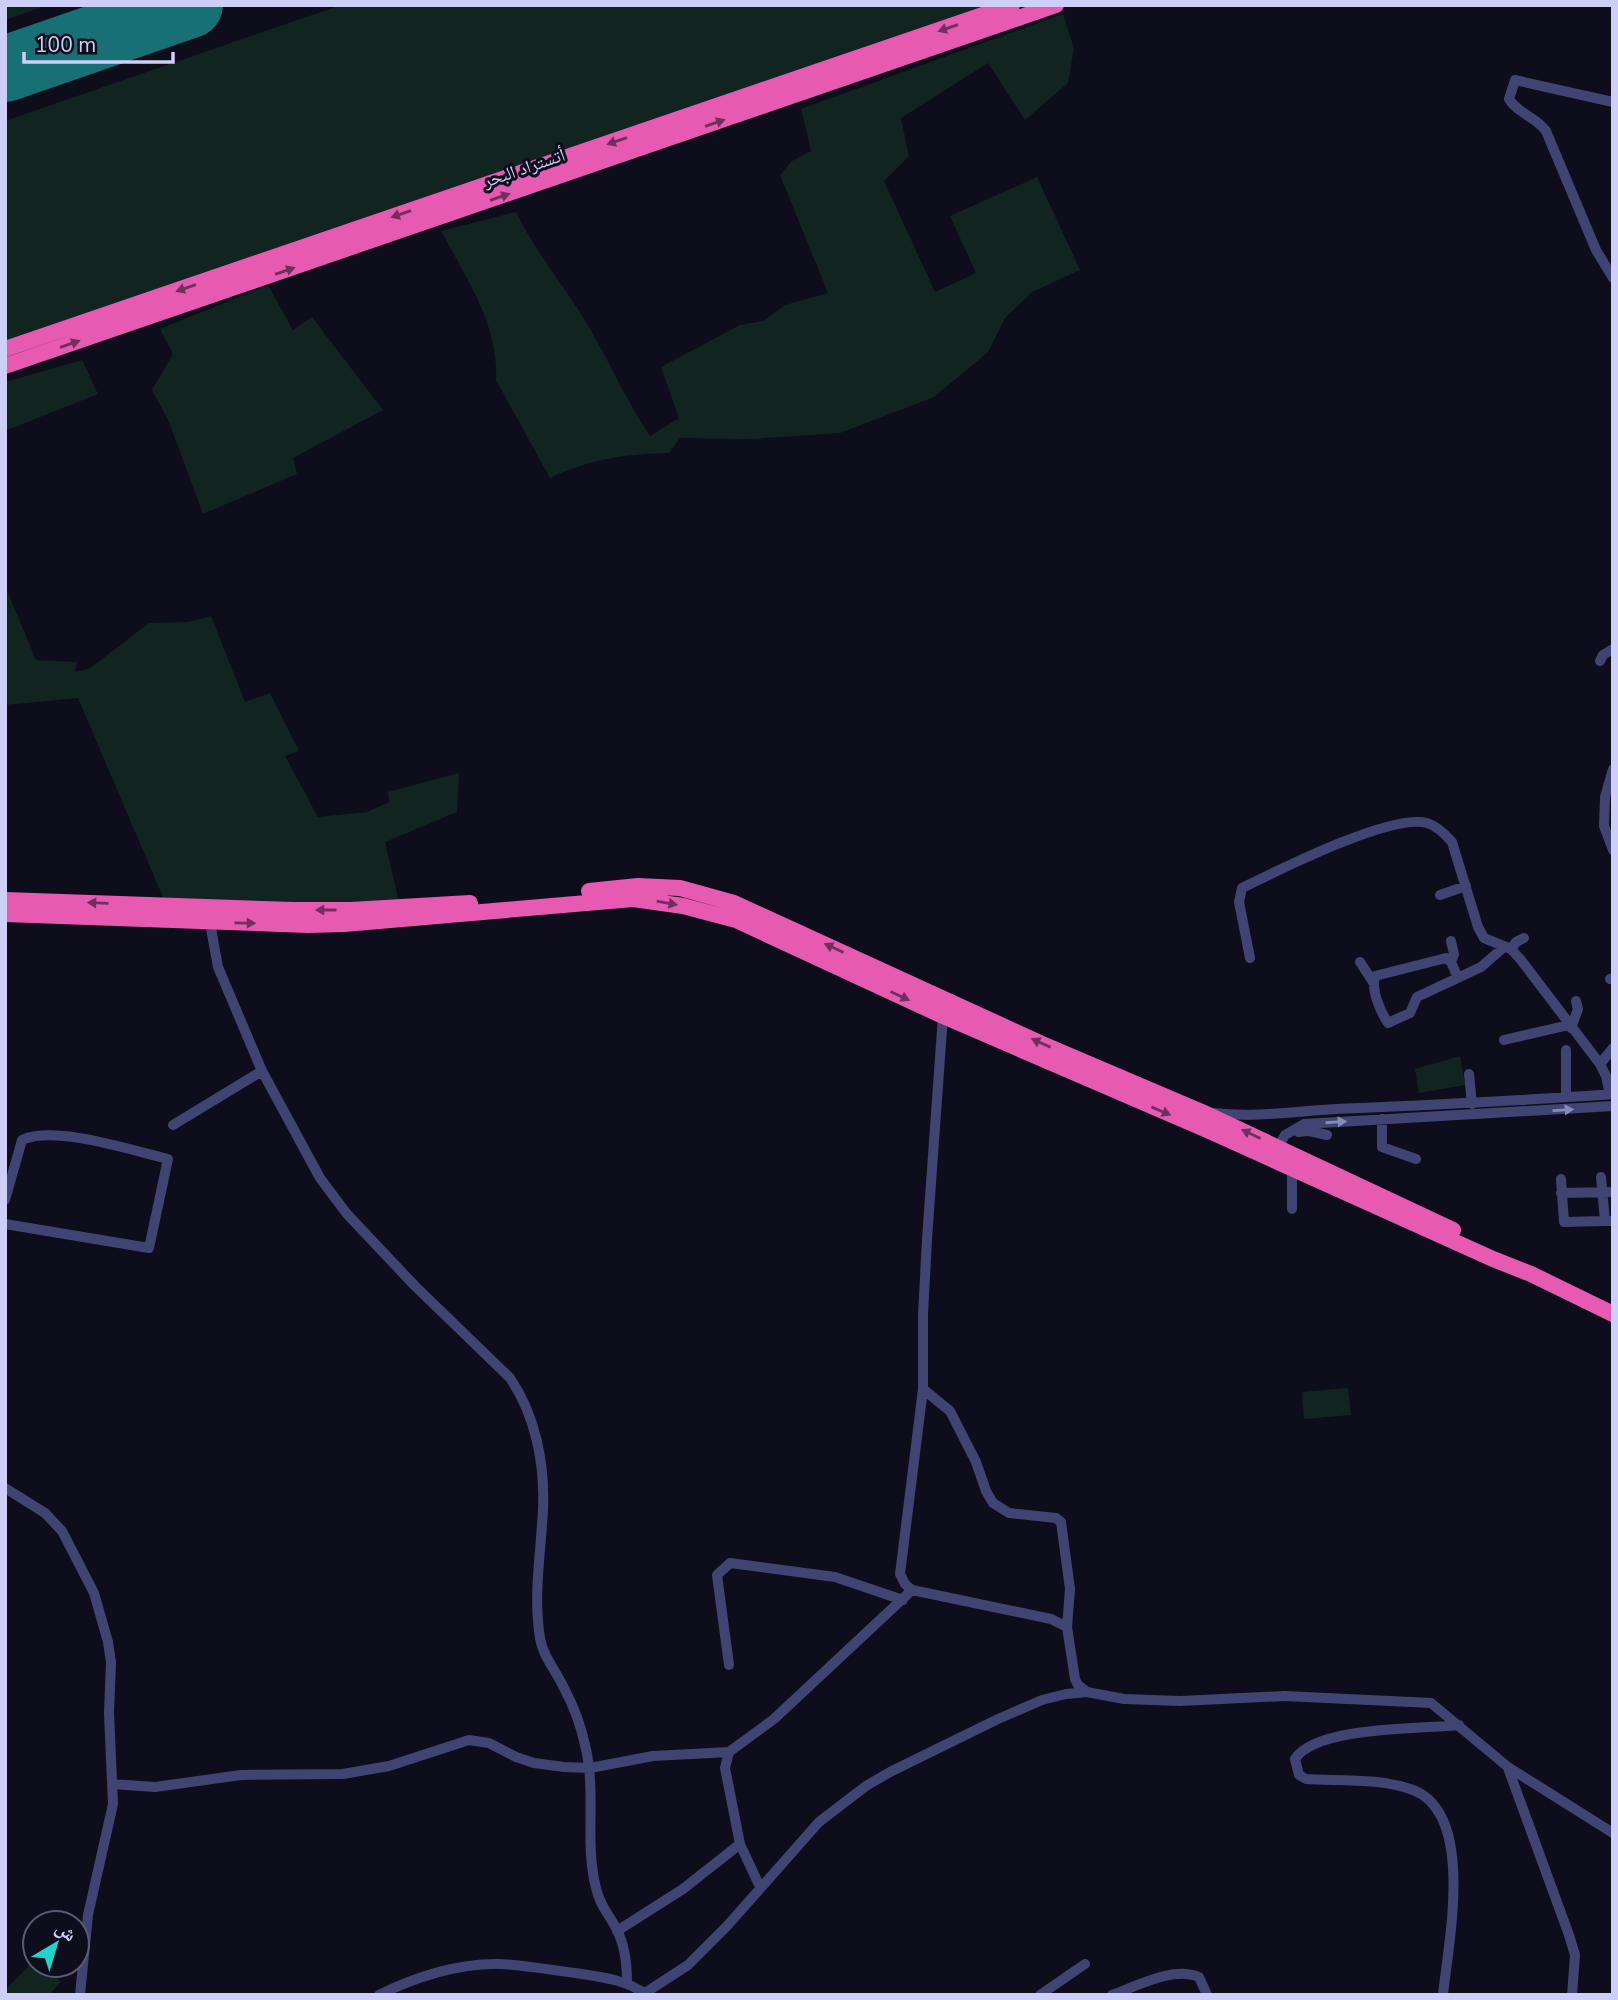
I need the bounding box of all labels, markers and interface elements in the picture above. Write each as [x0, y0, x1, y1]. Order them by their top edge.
scale bar [24, 21, 173, 65]
one-way arrow [937, 23, 958, 34]
text: 100 m [35, 31, 96, 59]
one-way arrow [705, 117, 726, 128]
one-way arrow [606, 136, 627, 147]
street label: أتستراد البحر [479, 143, 568, 194]
one-way arrow [490, 191, 511, 202]
one-way arrow [391, 209, 412, 220]
one-way arrow [275, 265, 296, 275]
one-way arrow [176, 283, 197, 294]
one-way arrow [59, 338, 80, 349]
one-way arrow [87, 898, 109, 909]
one-way arrow [656, 898, 678, 909]
one-way arrow [314, 904, 336, 916]
one-way arrow [234, 918, 256, 929]
one-way arrow [824, 943, 844, 954]
one-way arrow [890, 990, 910, 1002]
one-way arrow [1031, 1037, 1051, 1049]
one-way arrow [1552, 1104, 1574, 1115]
one-way arrow [1151, 1105, 1171, 1117]
one-way arrow [1325, 1116, 1347, 1127]
one-way arrow [1241, 1129, 1261, 1140]
north arrow [21, 1909, 91, 1979]
text: ش [50, 1915, 82, 1948]

